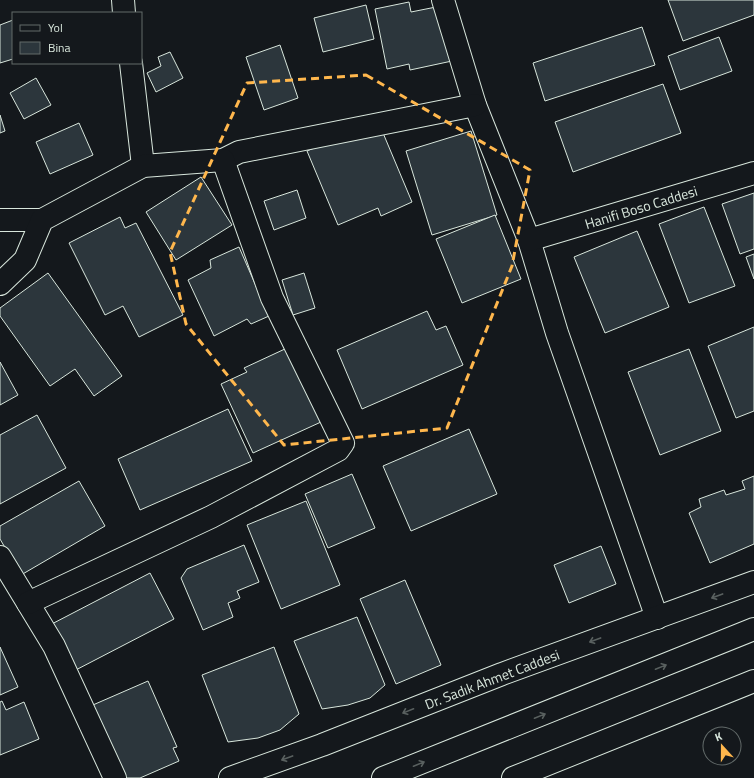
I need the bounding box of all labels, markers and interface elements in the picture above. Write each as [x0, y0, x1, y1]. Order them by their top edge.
legend [12, 12, 142, 64]
text: Yol [48, 18, 63, 37]
text: Bina [48, 38, 70, 57]
street label: Hanifi Boso Caddesi [582, 180, 700, 234]
one-way arrow [712, 592, 724, 600]
one-way arrow [590, 637, 602, 645]
street label: Dr. Sadık Ahmet Caddesi [422, 644, 562, 714]
one-way arrow [654, 663, 666, 670]
one-way arrow [403, 708, 415, 716]
one-way arrow [534, 711, 546, 719]
north arrow [702, 726, 742, 766]
text: K [713, 728, 725, 745]
one-way arrow [281, 755, 294, 762]
one-way arrow [413, 759, 425, 767]

